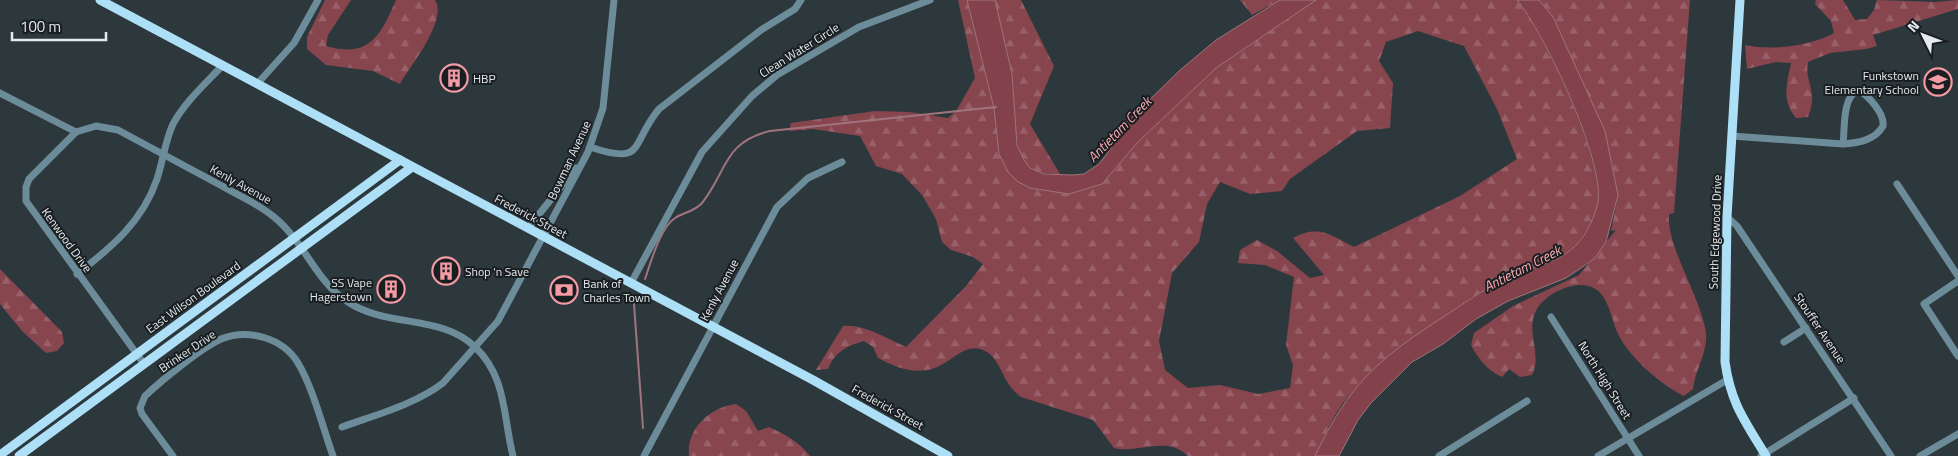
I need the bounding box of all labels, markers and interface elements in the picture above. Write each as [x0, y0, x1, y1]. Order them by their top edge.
scale bar [12, 10, 106, 42]
north arrow [1898, 10, 1948, 60]
text: 100 m [20, 15, 61, 38]
text: N [1902, 15, 1924, 37]
street label: Clean Water Circle [755, 18, 843, 82]
building icon: HBP [439, 63, 469, 93]
place label: Funkstown Elementary School [1825, 66, 1919, 99]
school or university icon: Funkstown Elementary School [1923, 67, 1953, 97]
place label: HBP [473, 69, 496, 88]
water label: Antietam Creek [1082, 90, 1157, 167]
street label: Bowman Avenue [542, 117, 596, 203]
street label: Kenly Avenue [207, 159, 275, 209]
street label: South Edgewood Drive [1704, 174, 1726, 290]
street label: Frederick Street [491, 189, 571, 244]
street label: Kenwood Drive [37, 204, 97, 276]
water label: Antietam Creek [1480, 239, 1566, 296]
street label: East Wilson Boulevard [142, 256, 244, 338]
building icon: Shop 'n Save [431, 256, 461, 286]
street label: Kenly Avenue [695, 256, 743, 324]
place label: Shop 'n Save [465, 262, 529, 281]
place label: SS Vape Hagerstown [310, 273, 372, 306]
building icon: SS Vape Hagerstown [376, 274, 406, 304]
place label: Bank of Charles Town [583, 274, 650, 307]
bank icon: Bank of Charles Town [549, 275, 579, 305]
street label: Stouffer Avenue [1789, 289, 1851, 367]
street label: Brinker Drive [155, 325, 219, 377]
street label: North High Street [1573, 337, 1637, 423]
street label: Frederick Street [848, 379, 928, 435]

